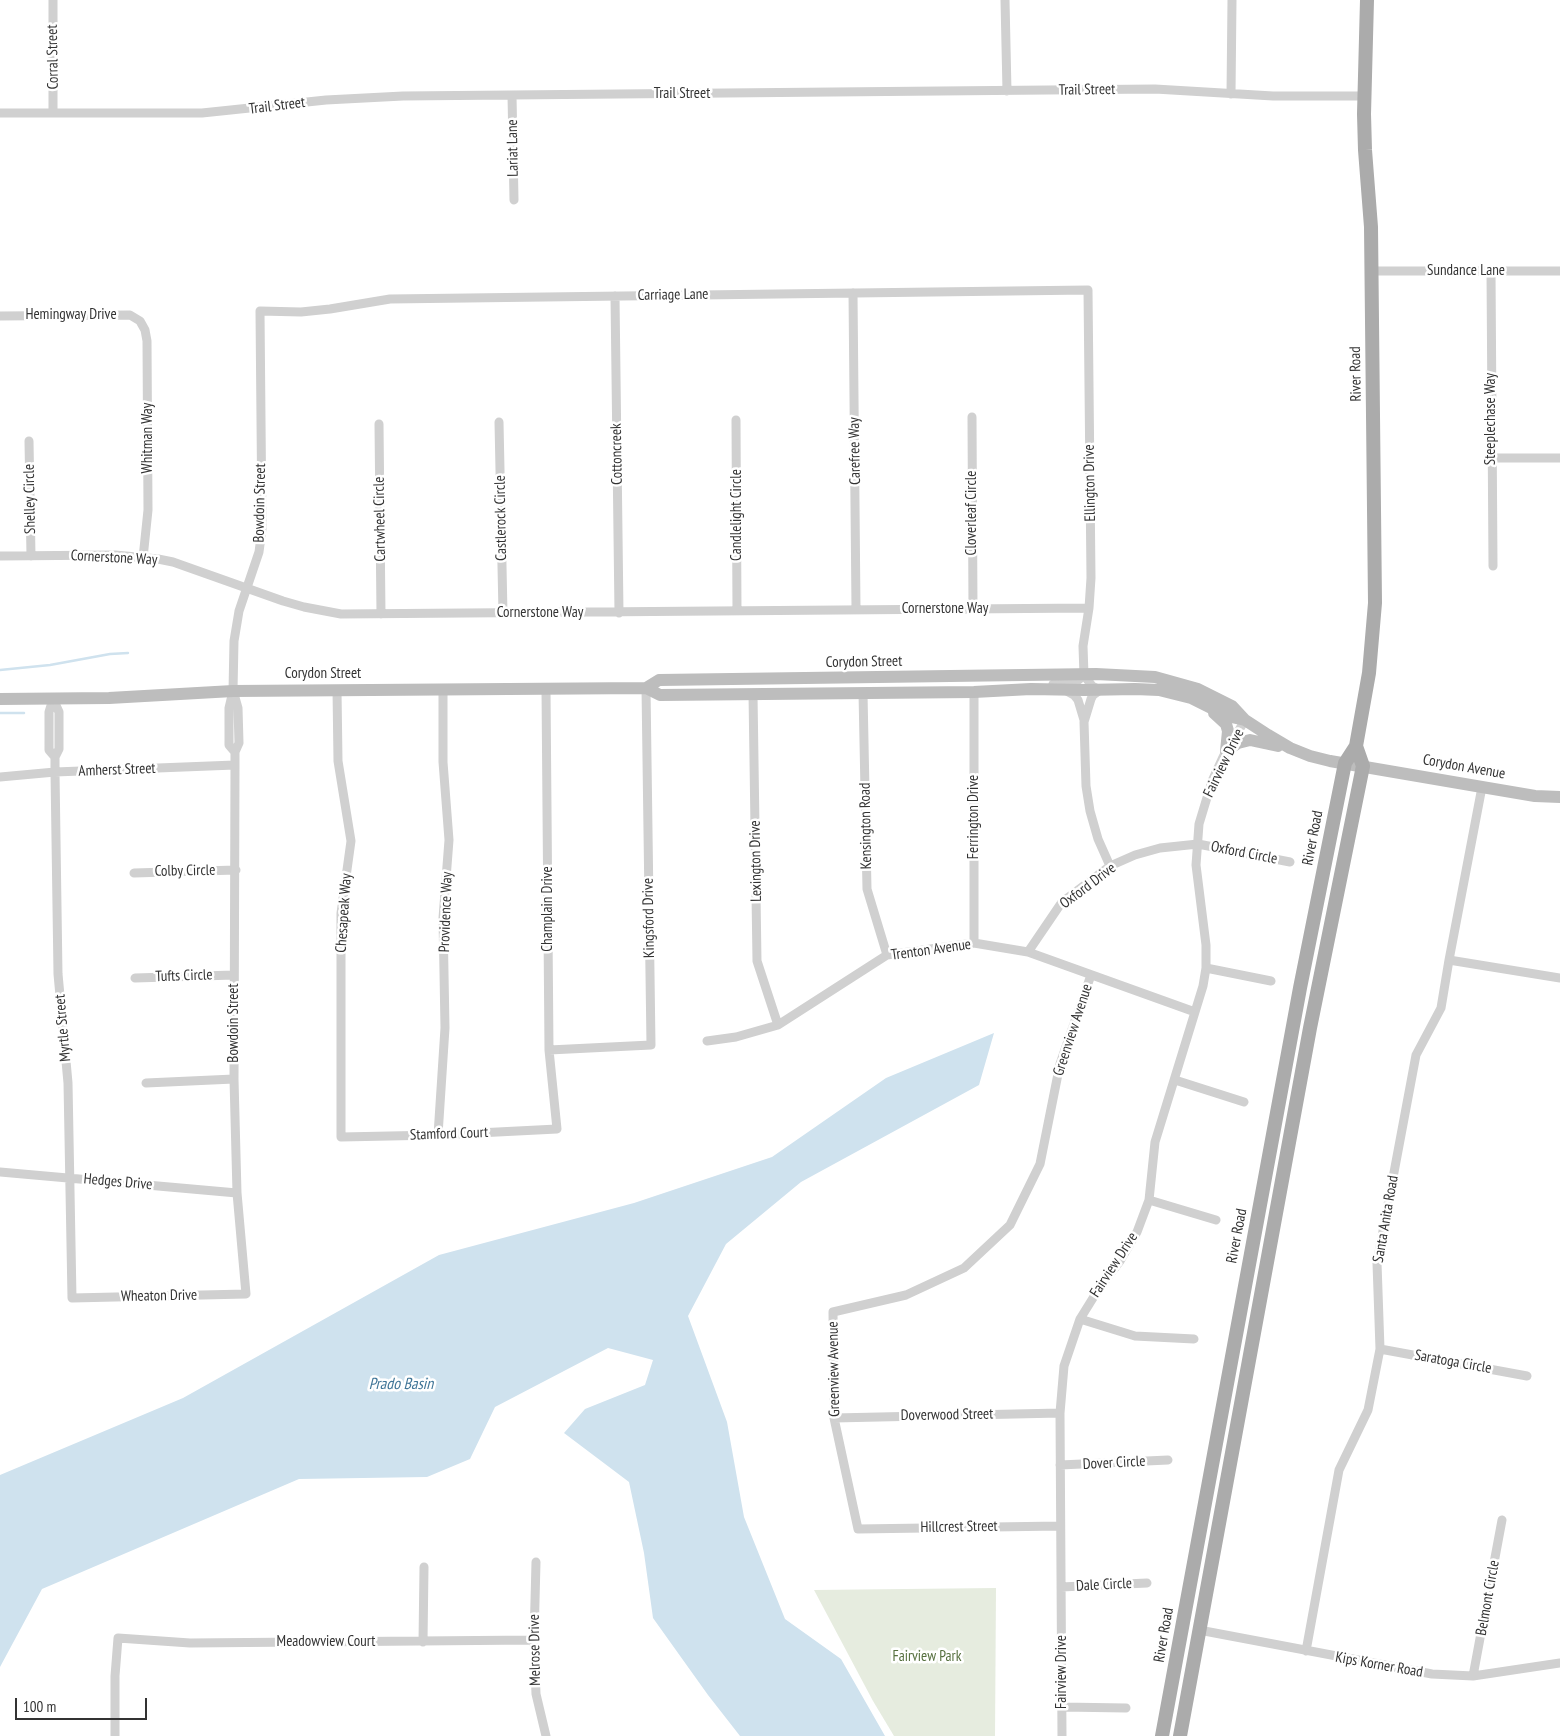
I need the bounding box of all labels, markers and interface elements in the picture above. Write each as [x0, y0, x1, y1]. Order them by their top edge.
street label: Corral Street [43, 24, 63, 90]
street label: Trail Street [1059, 81, 1115, 99]
street label: Trail Street [654, 85, 710, 103]
street label: Trail Street [248, 94, 306, 118]
street label: Lariat Lane [503, 119, 523, 177]
street label: Sundance Lane [1427, 262, 1505, 280]
street label: Carriage Lane [637, 285, 709, 305]
street label: Hemingway Drive [25, 306, 117, 324]
street label: River Road [1347, 346, 1365, 402]
street label: Steeplechase Way [1482, 373, 1500, 465]
street label: Whitman Way [139, 403, 157, 473]
street label: Carefree Way [845, 417, 865, 485]
street label: Cottoncreek [607, 423, 627, 485]
street label: Ellington Drive [1080, 444, 1100, 522]
street label: Bowdoin Street [250, 463, 270, 543]
street label: Shelley Circle [20, 464, 40, 534]
street label: Candlelight Circle [728, 469, 746, 561]
street label: Cloverleaf Circle [963, 471, 981, 555]
street label: Castlerock Circle [491, 475, 511, 561]
street label: Cartwheel Circle [370, 476, 390, 562]
street label: Cornerstone Way [70, 547, 158, 569]
street label: Cornerstone Way [902, 600, 988, 618]
street label: Cornerstone Way [497, 604, 583, 622]
street label: Corydon Street [826, 652, 902, 672]
street label: Corydon Street [285, 665, 361, 683]
street label: Fairview Drive [1200, 726, 1248, 800]
street label: Corydon Avenue [1421, 751, 1507, 783]
street label: Amherst Street [78, 760, 156, 780]
street label: Ferrington Drive [965, 775, 983, 859]
street label: Kensington Road [856, 782, 876, 870]
street label: River Road [1299, 809, 1327, 867]
street label: Lexington Drive [746, 820, 766, 902]
street label: Oxford Circle [1209, 838, 1279, 868]
street label: Oxford Drive [1057, 859, 1119, 913]
street label: Colby Circle [154, 861, 216, 881]
street label: Champlain Drive [539, 866, 557, 952]
street label: Providence Way [436, 871, 456, 953]
street label: Chesapeak Way [332, 873, 356, 953]
street label: Kingsford Drive [639, 878, 659, 958]
street label: Trenton Avenue [890, 935, 972, 965]
street label: Tufts Circle [155, 966, 213, 986]
street label: Greenview Avenue [1050, 982, 1096, 1078]
street label: Bowdoin Street [225, 983, 243, 1063]
street label: Myrtle Street [51, 993, 75, 1063]
street label: Stamford Court [410, 1124, 488, 1144]
street label: Hedges Drive [83, 1170, 153, 1194]
street label: Santa Anita Road [1369, 1174, 1403, 1264]
street label: River Road [1223, 1207, 1251, 1265]
street label: Fairview Drive [1086, 1229, 1142, 1301]
street label: Wheaton Drive [121, 1286, 197, 1306]
street label: Greenview Avenue [824, 1321, 844, 1417]
street label: Saratoga Circle [1413, 1346, 1493, 1378]
water label: Prado Basin [369, 1374, 433, 1394]
street label: Doverwood Street [900, 1405, 994, 1425]
street label: Dover Circle [1082, 1452, 1146, 1474]
street label: Hillcrest Street [920, 1517, 998, 1537]
street label: Belmont Circle [1473, 1559, 1503, 1637]
street label: Dale Circle [1076, 1575, 1132, 1595]
street label: River Road [1150, 1606, 1178, 1664]
street label: Melrose Drive [525, 1614, 545, 1686]
street label: Meadowview Court [277, 1633, 375, 1651]
street label: Fairview Drive [1053, 1635, 1071, 1709]
park label: Fairview Park [892, 1648, 962, 1666]
street label: Kips Korner Road [1334, 1648, 1424, 1682]
scale bar [18, 1688, 150, 1720]
text: 100 m [23, 1697, 56, 1716]

